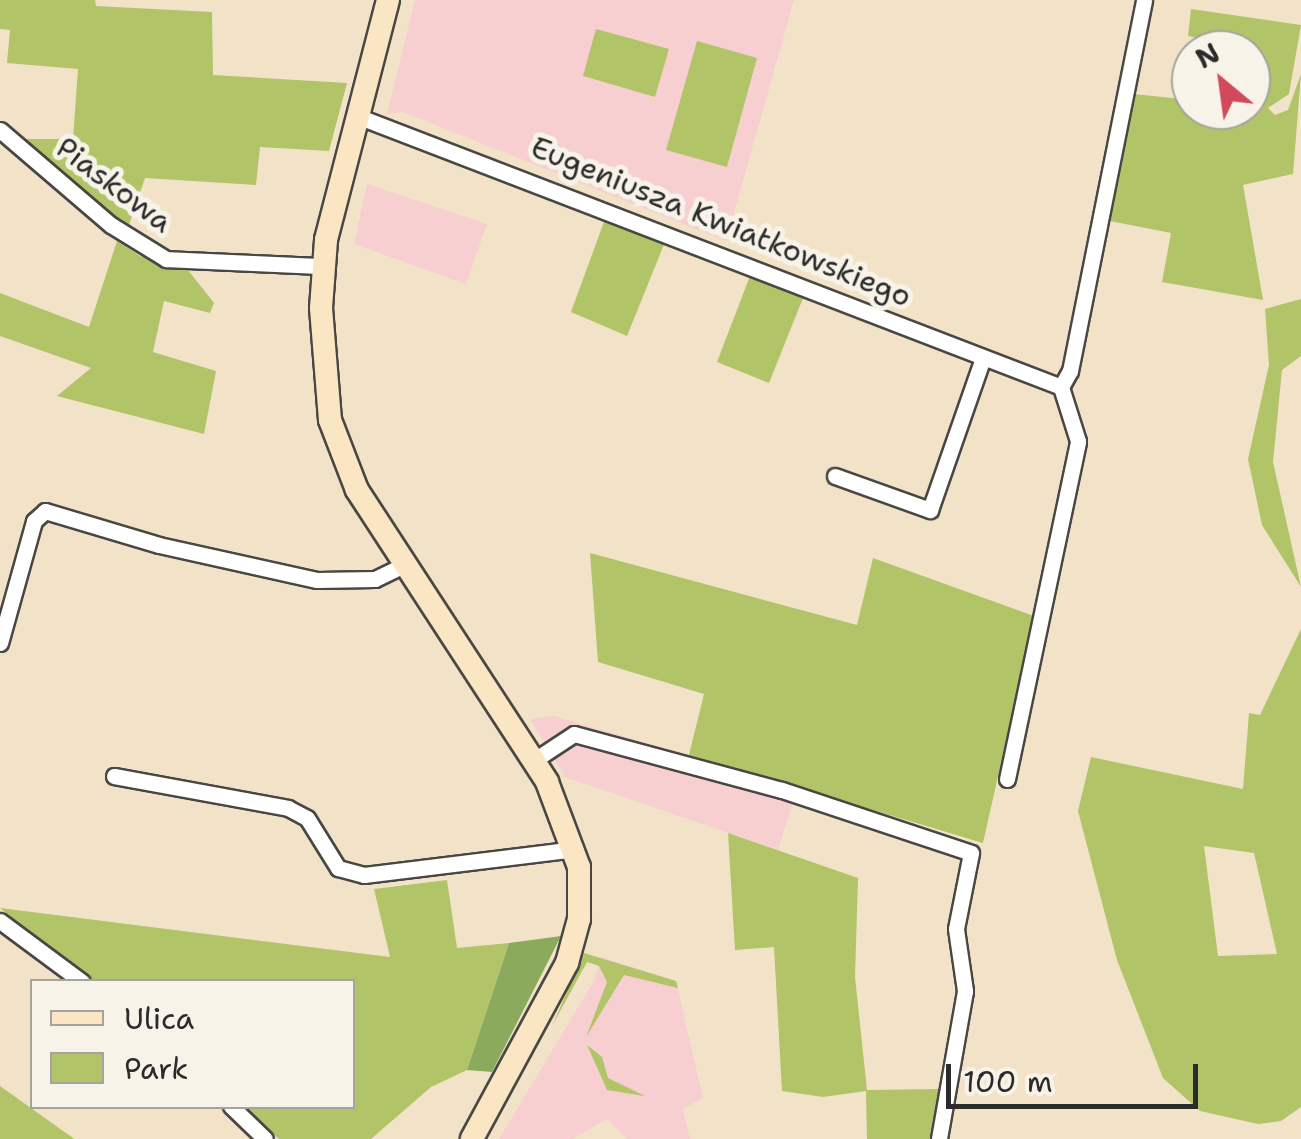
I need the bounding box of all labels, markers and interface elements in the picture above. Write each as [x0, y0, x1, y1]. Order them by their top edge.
north arrow [1171, 30, 1271, 130]
text: N [1189, 34, 1226, 78]
street label: Eugeniusza Kwiatkowskiego [526, 129, 916, 315]
street label: Piaskowa [49, 130, 179, 240]
legend [30, 979, 355, 1109]
text: Ulica [124, 998, 194, 1039]
scale bar [951, 1044, 1204, 1106]
text: Park [124, 1048, 188, 1089]
text: 100 m [963, 1061, 1053, 1102]

